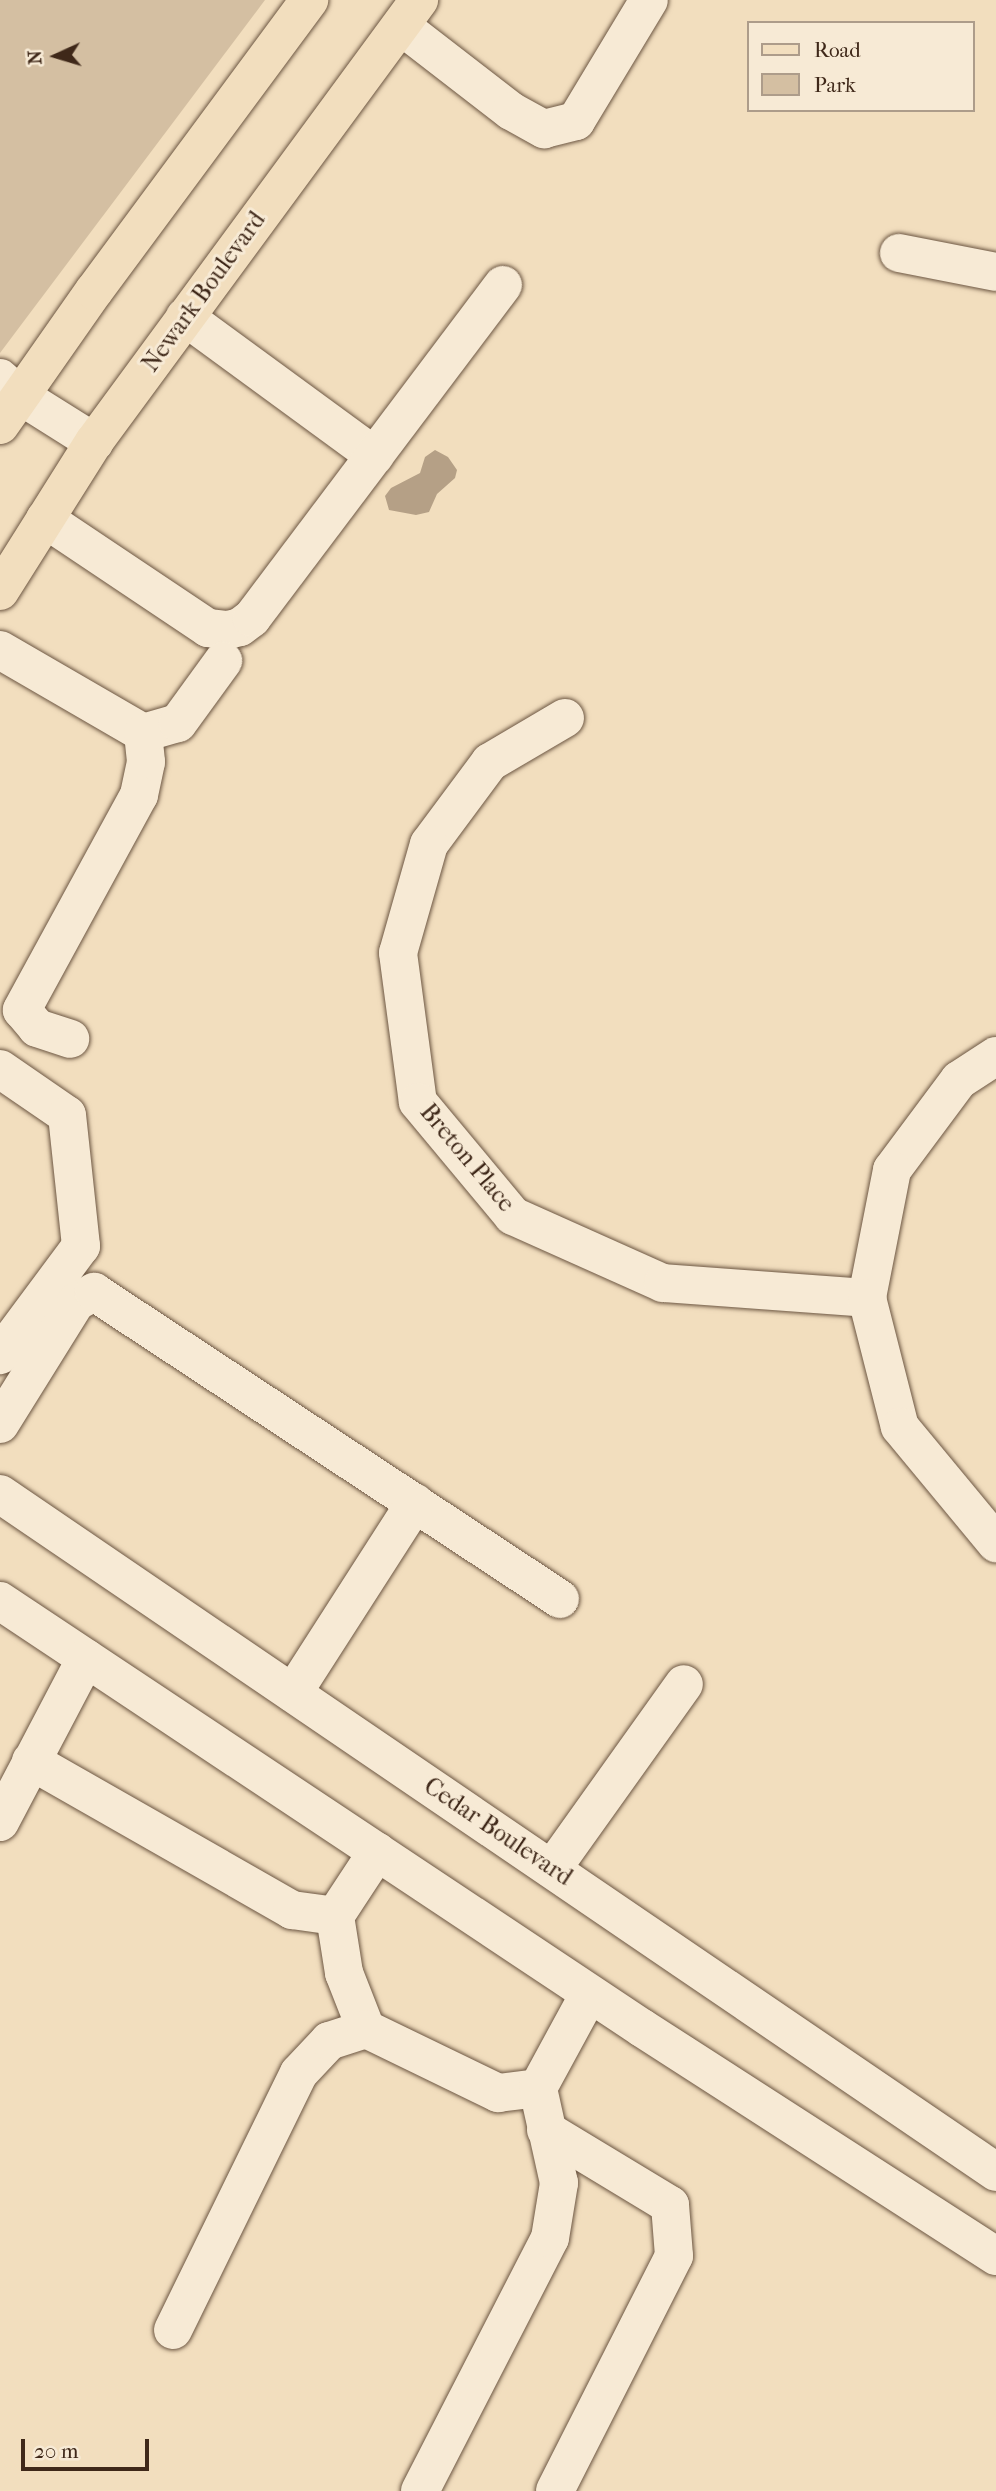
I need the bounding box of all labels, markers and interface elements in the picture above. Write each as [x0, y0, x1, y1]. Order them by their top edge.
north arrow [21, 21, 91, 91]
legend [748, 21, 975, 112]
text: Road [814, 38, 861, 62]
text: N [24, 50, 47, 65]
text: Park [814, 73, 856, 97]
street label: Newark Boulevard [136, 206, 272, 378]
street label: Breton Place [414, 1098, 520, 1218]
street label: Cedar Boulevard [418, 1772, 578, 1892]
scale bar [24, 2424, 152, 2468]
text: 20 m [34, 2439, 78, 2463]

